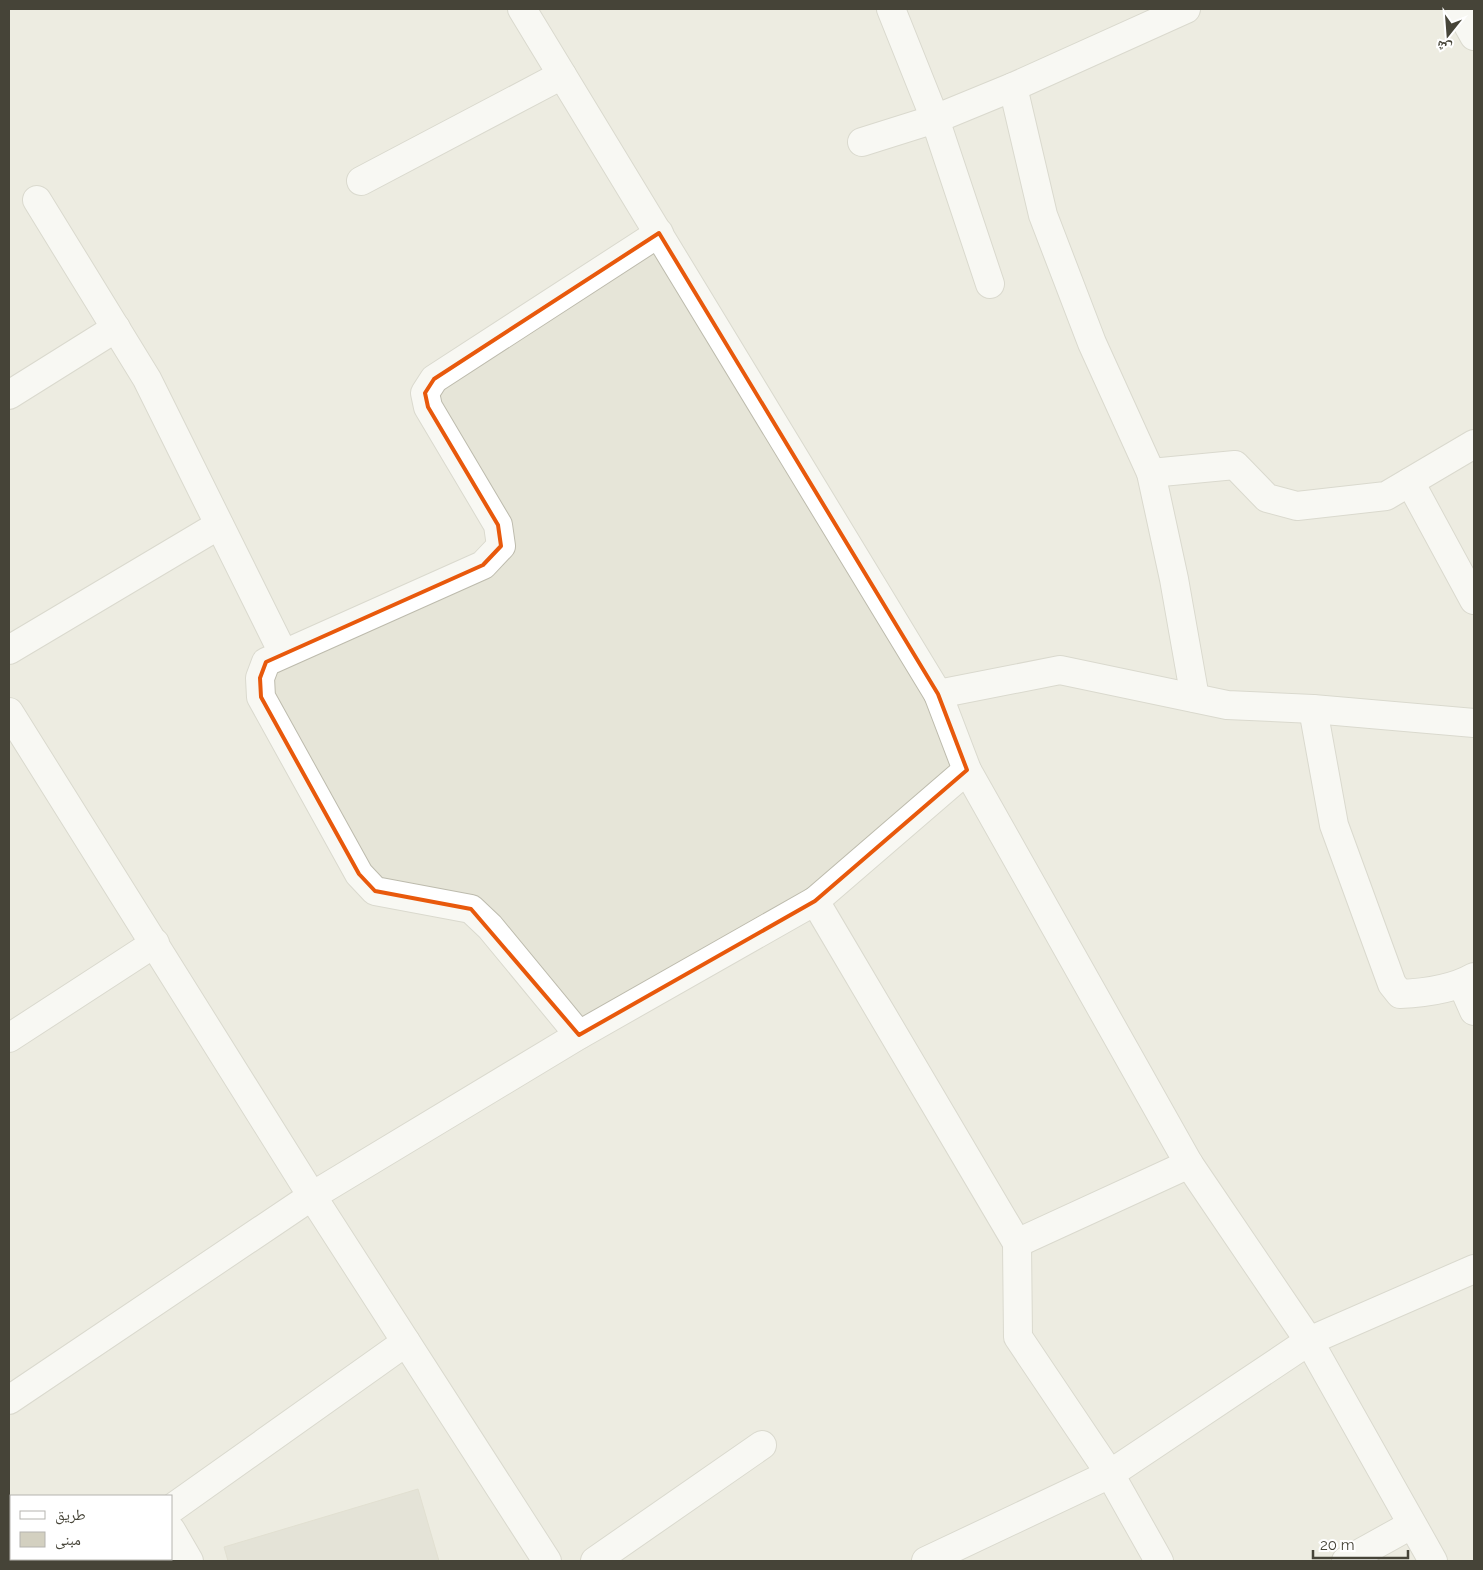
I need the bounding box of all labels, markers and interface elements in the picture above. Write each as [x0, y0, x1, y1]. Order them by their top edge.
north arrow [1423, 10, 1473, 60]
text: ش [1435, 37, 1454, 57]
legend [10, 1495, 172, 1560]
text: طريق [55, 1506, 86, 1525]
scale bar [1313, 1528, 1408, 1560]
text: مبنى [55, 1531, 81, 1550]
text: 20 m [1320, 1536, 1355, 1554]

